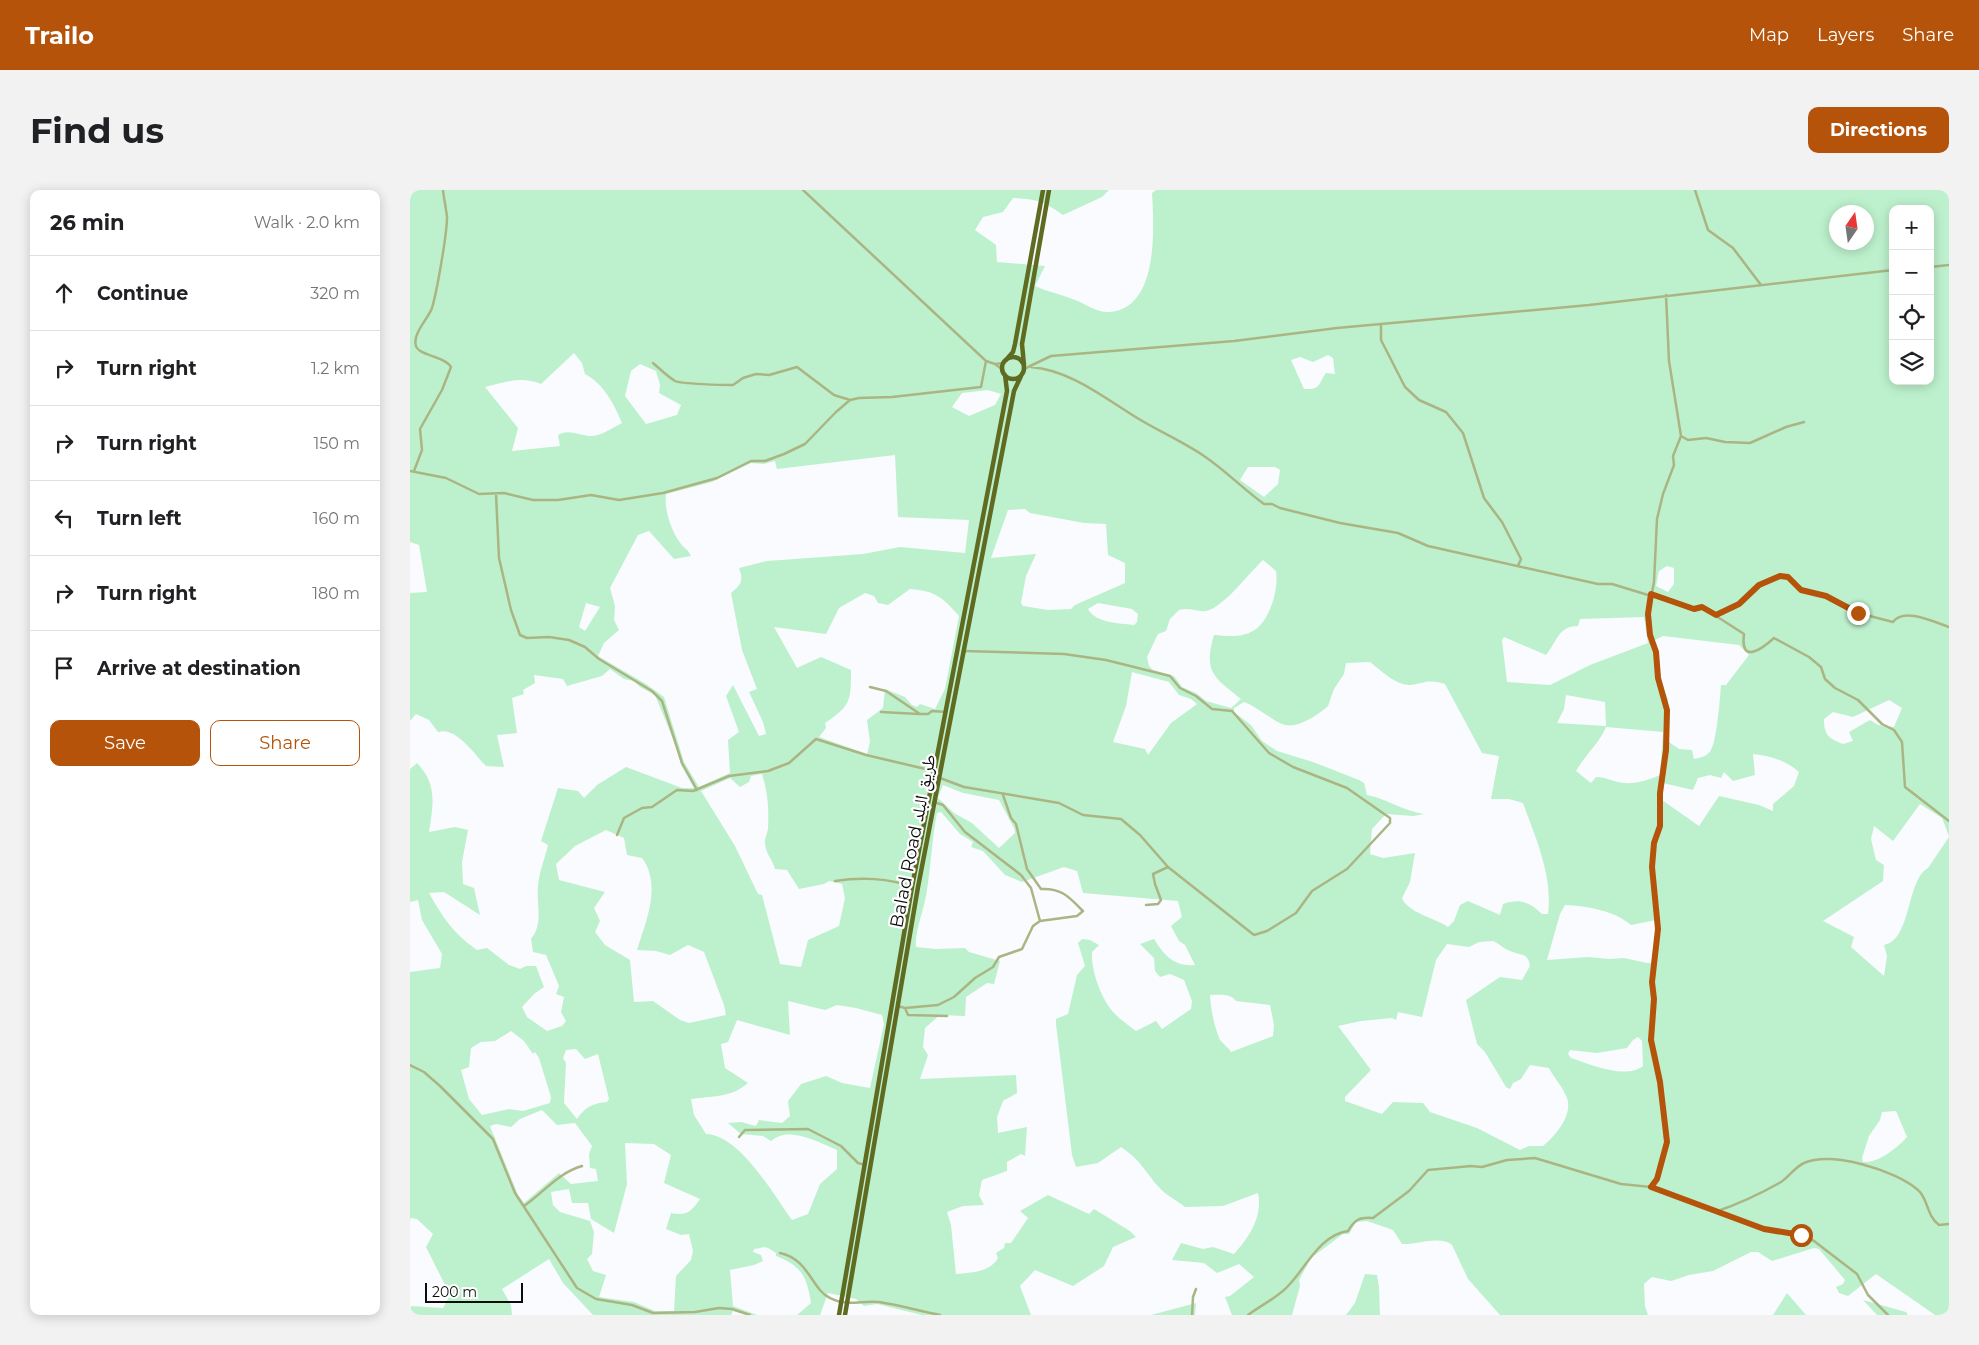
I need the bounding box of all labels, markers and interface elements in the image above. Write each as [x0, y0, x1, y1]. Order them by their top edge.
text: Trailo [25, 21, 94, 50]
text: Map [1749, 24, 1789, 46]
text: Layers [1817, 24, 1874, 46]
text: Share [1902, 24, 1954, 46]
button: Directions [1808, 107, 1949, 153]
text: Find us [30, 109, 164, 152]
north arrow [1829, 205, 1874, 250]
map controls [1889, 205, 1934, 385]
button: + [1889, 205, 1934, 250]
text: 26 min [50, 210, 125, 235]
text: Walk · 2.0 km [254, 213, 360, 232]
button: − [1889, 250, 1934, 295]
icon: ahead [50, 279, 78, 307]
text: Continue [97, 282, 188, 305]
text: 320 m [310, 284, 360, 303]
button: locate [1889, 295, 1934, 340]
button: layers [1889, 340, 1934, 385]
icon: right [50, 354, 78, 382]
text: Turn right [97, 357, 197, 380]
text: 1.2 km [311, 359, 360, 378]
icon: right [50, 429, 78, 457]
text: Turn right [97, 432, 197, 455]
text: 150 m [313, 434, 360, 453]
icon: left [50, 504, 78, 532]
text: Turn left [97, 507, 182, 530]
text: 160 m [313, 509, 360, 528]
icon: right [50, 579, 78, 607]
text: Turn right [97, 582, 197, 605]
text: 180 m [312, 584, 360, 603]
route end [1847, 602, 1870, 625]
icon: arrive [50, 654, 78, 682]
text: Arrive at destination [97, 657, 301, 680]
button: Save [50, 720, 200, 766]
button: Share [210, 720, 360, 766]
street label: Balad Road طريق البلد [885, 752, 941, 930]
route start [1790, 1224, 1813, 1247]
scale bar [425, 1280, 522, 1303]
text: 200 m [432, 1283, 477, 1301]

